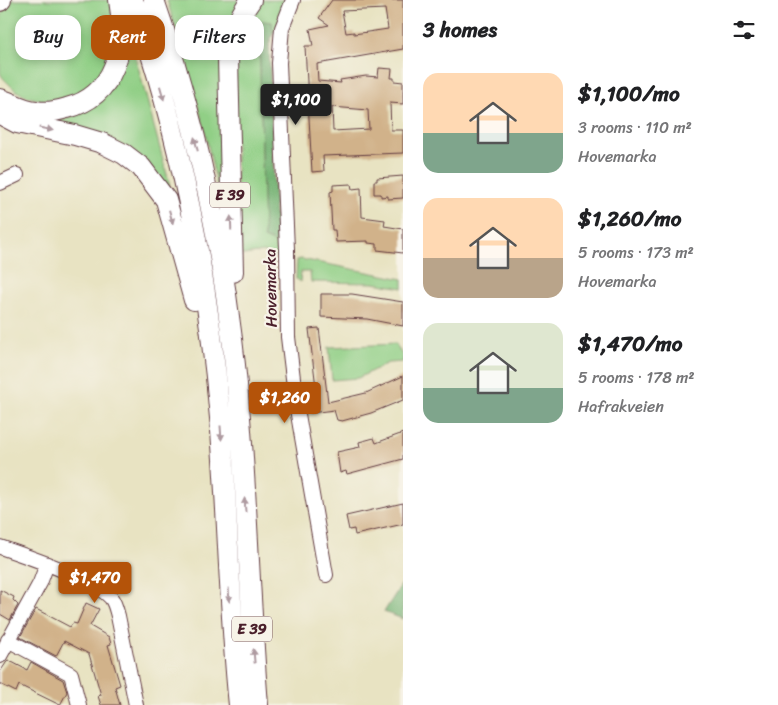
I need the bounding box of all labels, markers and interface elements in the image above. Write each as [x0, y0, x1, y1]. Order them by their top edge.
text: 3 homes [423, 11, 497, 49]
chip: Buy [15, 15, 81, 60]
chip: Rent [91, 15, 165, 60]
chip: Filters [175, 15, 264, 60]
icon: filters [730, 16, 758, 44]
text: $1,100/mo [578, 75, 680, 113]
pin: $1,100 [255, 84, 337, 126]
one-way arrow [158, 85, 166, 101]
text: $1,100 [271, 85, 321, 114]
icon: home [463, 93, 523, 153]
text: 3 rooms · 110 m² [578, 113, 692, 142]
one-way arrow [39, 125, 54, 133]
one-way arrow [191, 136, 199, 151]
text: Hovemarka [578, 142, 657, 171]
road number: E 39 [210, 182, 250, 208]
text: $1,260/mo [578, 200, 681, 238]
one-way arrow [167, 209, 175, 224]
one-way arrow [226, 215, 234, 231]
icon: home [463, 218, 523, 278]
text: 5 rooms · 173 m² [578, 238, 694, 267]
street label: Hovemarka [255, 248, 286, 328]
text: Hovemarka [578, 267, 657, 296]
text: $1,470/mo [578, 325, 682, 363]
icon: home [463, 343, 523, 403]
text: 5 rooms · 178 m² [578, 363, 695, 392]
pin: $1,260 [244, 382, 326, 424]
text: $1,260 [260, 383, 310, 412]
text: Hafrakveien [578, 392, 664, 421]
one-way arrow [217, 425, 225, 441]
one-way arrow [240, 496, 248, 512]
pin: $1,470 [54, 562, 136, 604]
text: $1,470 [69, 563, 121, 592]
one-way arrow [226, 587, 234, 603]
road number: E 39 [232, 616, 272, 642]
one-way arrow [250, 648, 258, 664]

